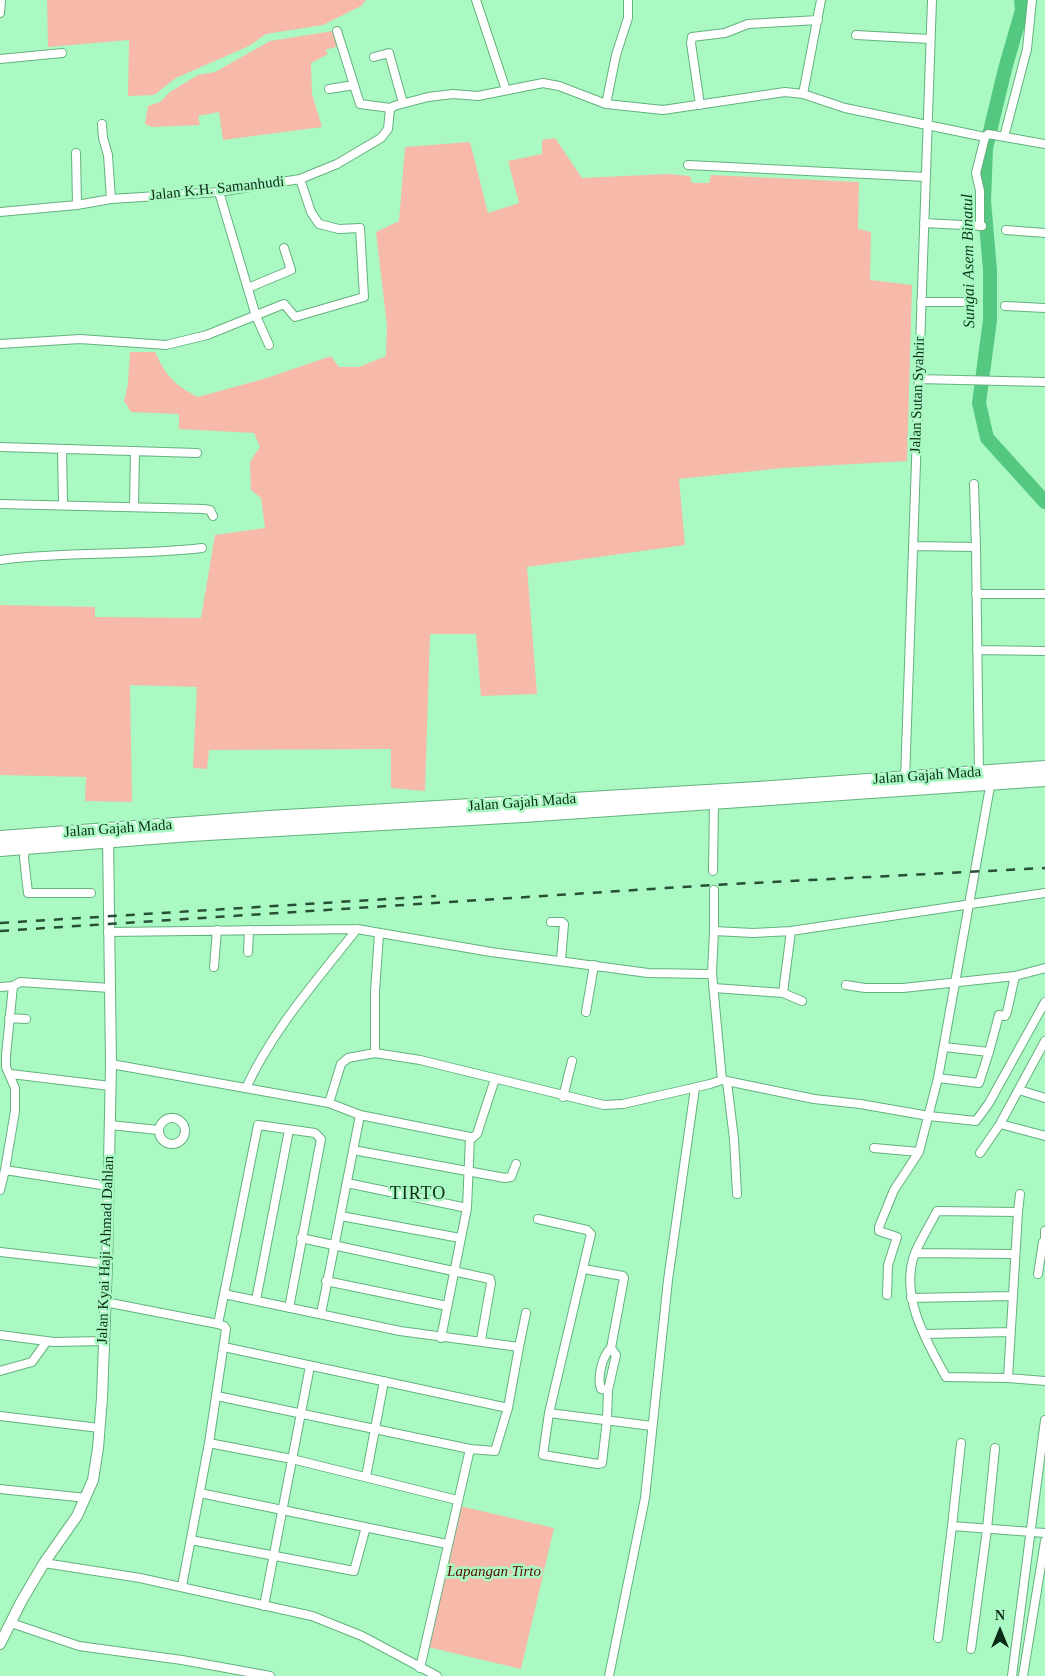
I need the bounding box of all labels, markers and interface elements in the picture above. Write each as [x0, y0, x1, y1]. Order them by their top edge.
street label: Jalan K.H. Samanhudi [149, 173, 285, 205]
water label: Sungai Asem Binatul [958, 194, 980, 328]
street label: Jalan Sutan Syahrir [907, 336, 929, 454]
street label: Jalan Gajah Mada [872, 763, 982, 789]
street label: Jalan Gajah Mada [467, 790, 577, 816]
street label: Jalan Gajah Mada [63, 816, 173, 842]
street label: Jalan Kyai Haji Ahmad Dahlan [94, 1156, 118, 1344]
district label: TIRTO [389, 1183, 447, 1205]
park label: Lapangan Tirto [447, 1563, 541, 1581]
north arrow [975, 1606, 1025, 1656]
text: N [995, 1608, 1005, 1623]

